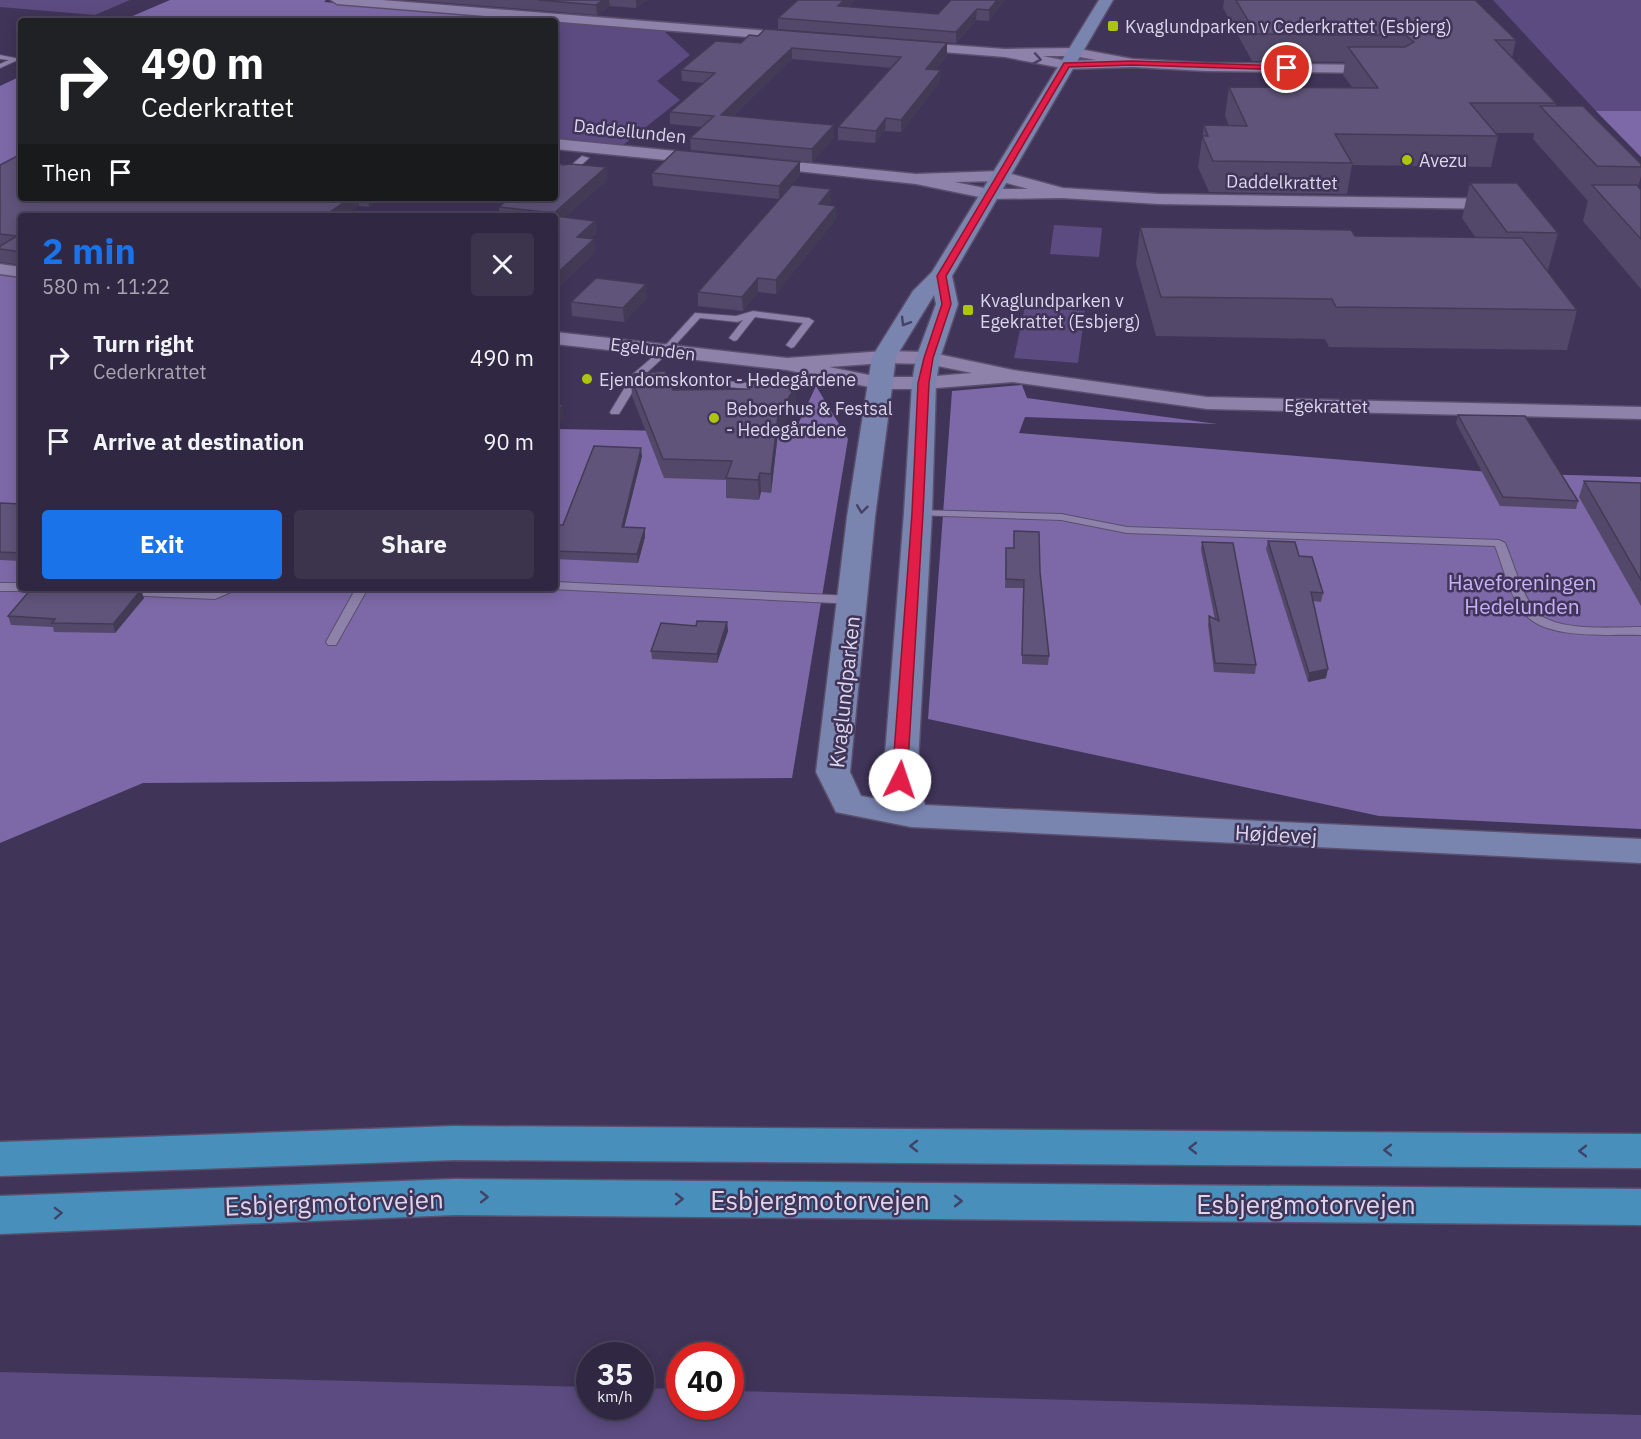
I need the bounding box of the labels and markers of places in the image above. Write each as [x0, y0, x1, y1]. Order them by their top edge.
place label: Kvaglundparken v Cederkrattet (Esbjerg) [1125, 15, 1452, 38]
marker: Kvaglundparken v Cederkrattet (Esbjerg) [1106, 19, 1120, 33]
pin [1261, 42, 1312, 93]
place label: Avezu [1419, 149, 1467, 172]
marker: Avezu [1400, 153, 1414, 167]
place label: Kvaglundparken v Egekrattet (Esbjerg) [980, 289, 1140, 333]
marker: Kvaglundparken v Egekrattet (Esbjerg) [961, 303, 975, 317]
place label: Ejendomskontor - Hedegårdene [599, 368, 856, 391]
marker: Ejendomskontor - Hedegårdene [580, 372, 594, 386]
place label: Beboerhus & Festsal - Hedegårdene [726, 397, 893, 441]
marker: Beboerhus & Festsal - Hedegårdene [707, 411, 721, 425]

